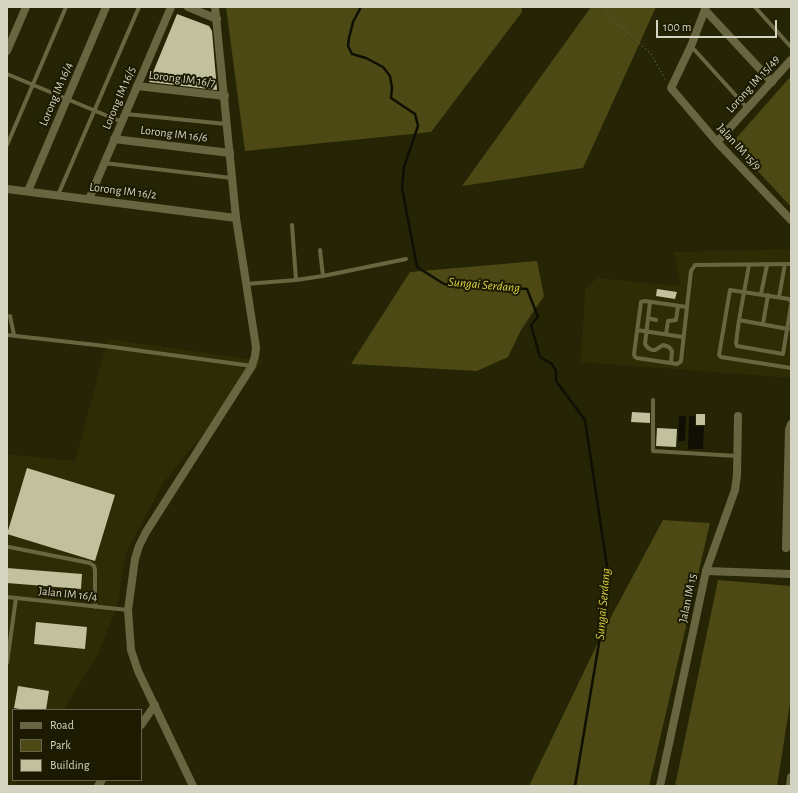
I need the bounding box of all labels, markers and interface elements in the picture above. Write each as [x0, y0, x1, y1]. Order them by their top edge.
scale bar [658, 12, 779, 38]
text: 100 m [663, 21, 691, 33]
street label: Lorong IM 15/49 [723, 52, 783, 116]
street label: Lorong IM 16/4 [36, 60, 76, 128]
street label: Lorong IM 16/5 [99, 64, 139, 132]
street label: Lorong IM 16/7 [148, 68, 216, 90]
street label: Jalan IM 15/9 [714, 121, 764, 173]
street label: Lorong IM 16/6 [139, 123, 209, 145]
street label: Lorong IM 16/2 [89, 180, 157, 202]
water label: Sungai Serdang [447, 274, 521, 296]
water label: Sungai Serdang [592, 567, 614, 641]
street label: Jalan IM 15 [676, 572, 700, 624]
street label: Jalan IM 16/4 [38, 584, 98, 604]
legend [12, 709, 142, 781]
text: Road [50, 719, 74, 731]
text: Park [50, 739, 71, 751]
text: Building [50, 759, 90, 771]

